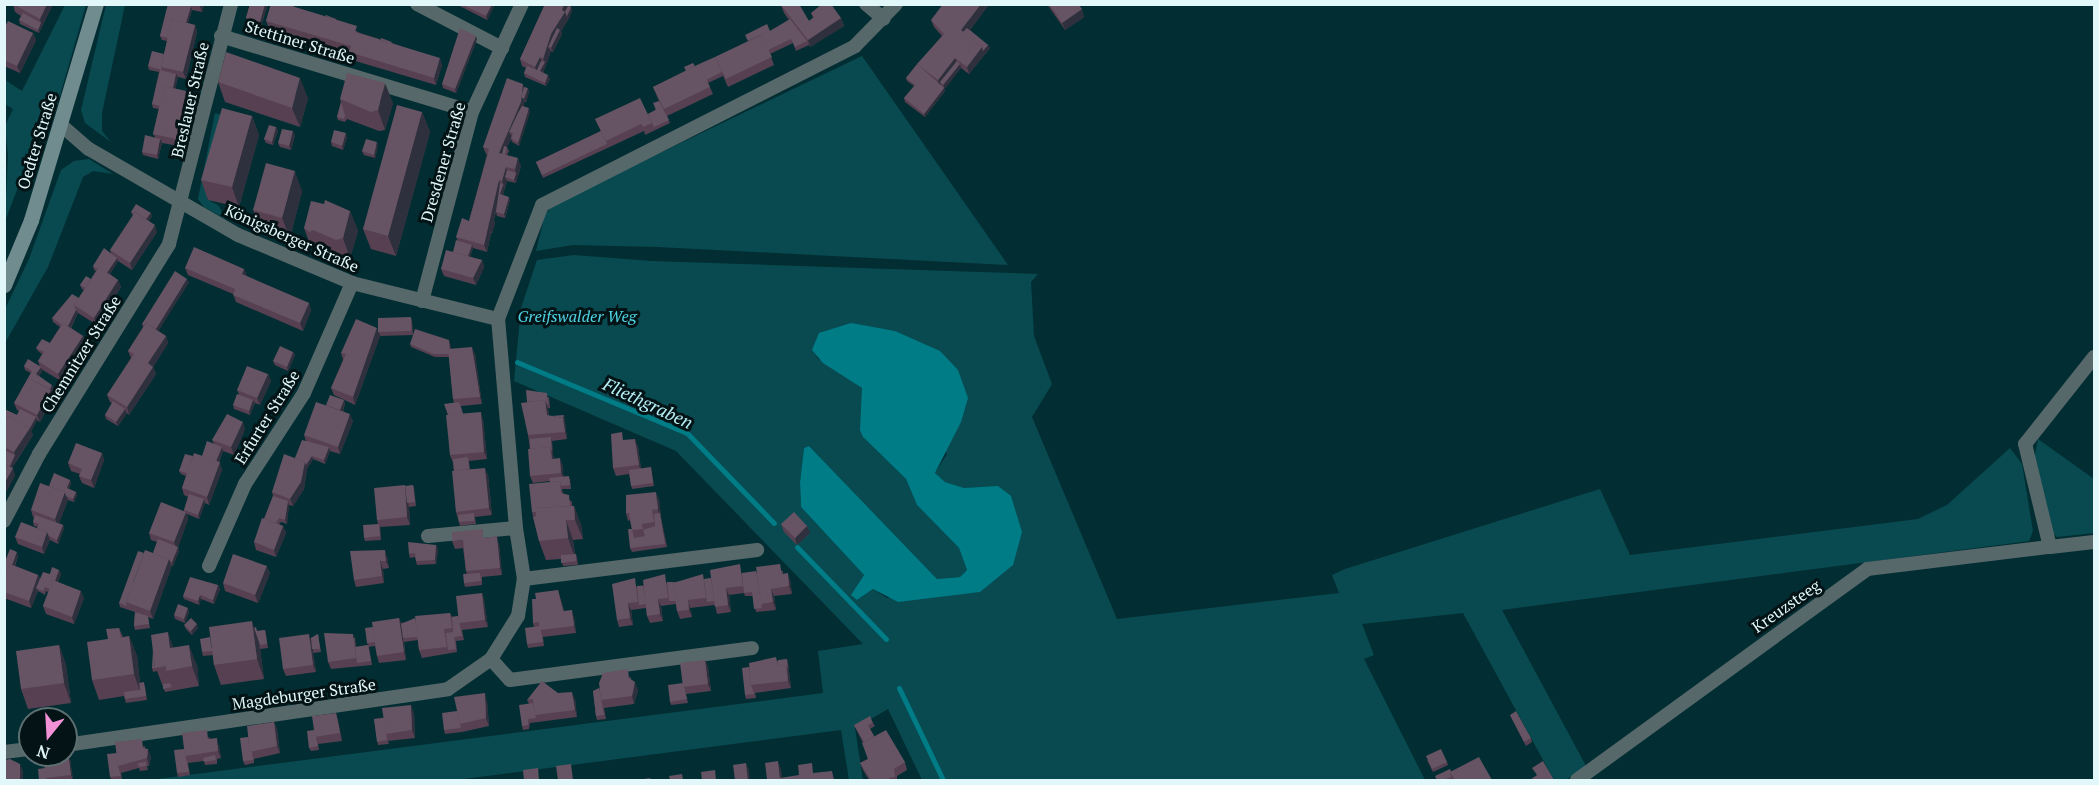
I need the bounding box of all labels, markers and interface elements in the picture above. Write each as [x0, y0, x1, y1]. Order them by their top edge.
street label: Stettiner Straße [243, 16, 357, 68]
street label: Breslauer Straße [167, 40, 213, 160]
street label: Oedter Straße [13, 90, 61, 192]
street label: Dresdener Straße [417, 100, 469, 224]
street label: Königsberger Straße [222, 200, 362, 276]
street label: Chemnitzer Straße [37, 292, 125, 416]
park label: Greifswalder Weg [517, 306, 637, 326]
street label: Erfurter Straße [230, 366, 304, 468]
water label: Fliethgraben [600, 373, 696, 433]
street label: Kreuzsteeg [1748, 576, 1824, 636]
street label: Magdeburger Straße [231, 674, 377, 714]
north arrow [18, 707, 78, 767]
text: N [34, 740, 52, 765]

